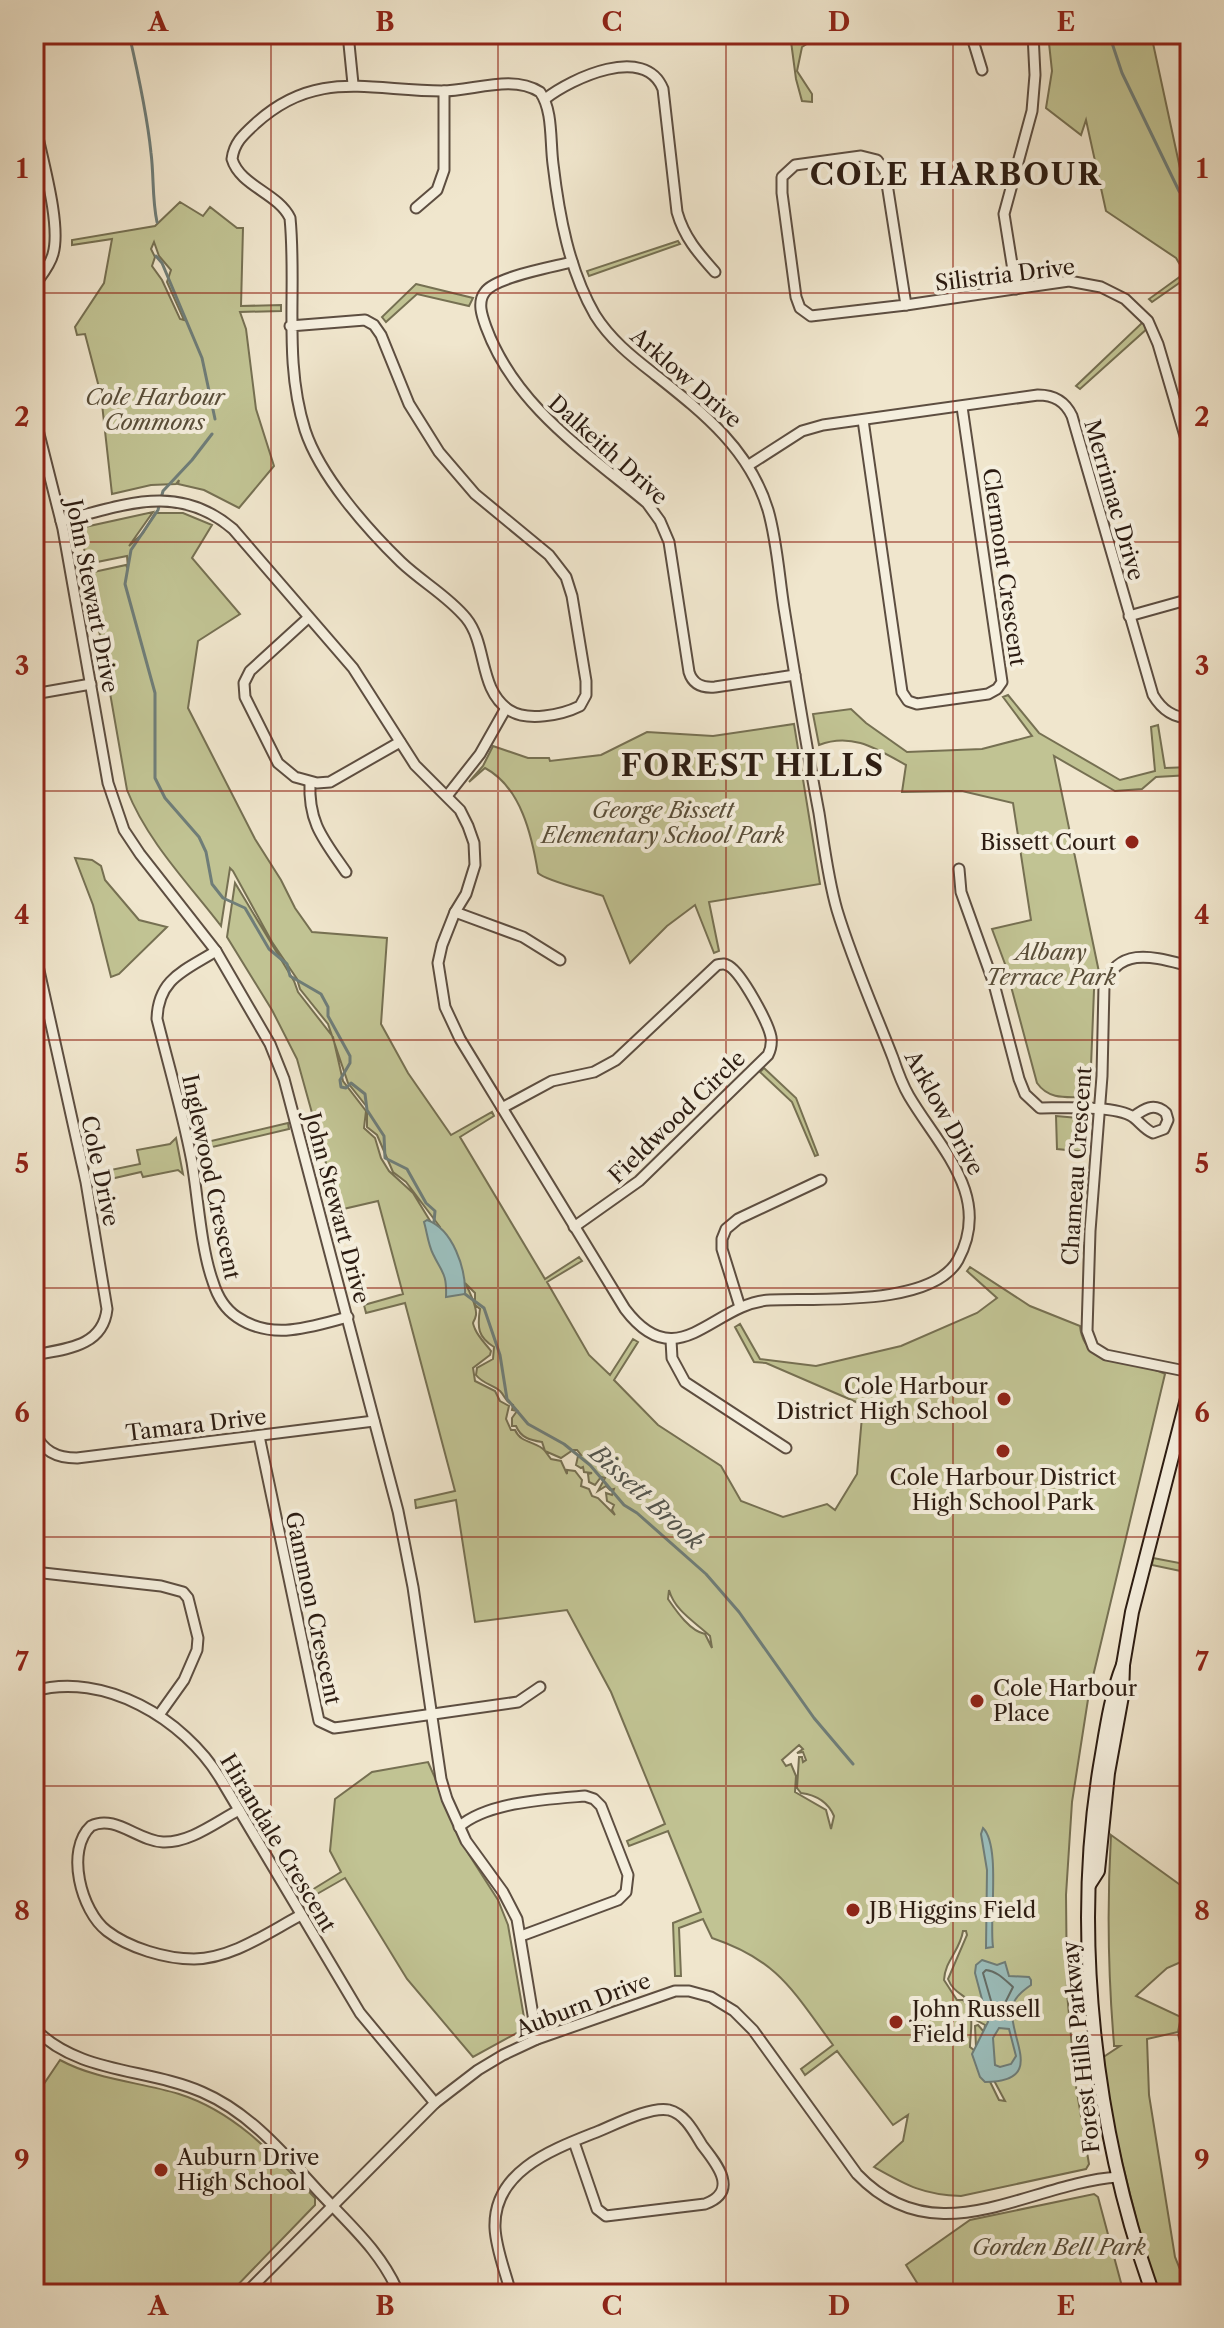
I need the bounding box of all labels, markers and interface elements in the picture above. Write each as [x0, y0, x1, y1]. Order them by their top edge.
text: A [147, 6, 169, 38]
text: B [375, 6, 395, 38]
text: C [602, 6, 622, 38]
text: D [828, 6, 850, 38]
text: E [1057, 6, 1075, 38]
text: 1 [16, 153, 28, 185]
text: 1 [1196, 153, 1208, 185]
district label: COLE HARBOUR [810, 156, 1102, 193]
street label: Silistria Drive [934, 253, 1076, 297]
street label: Arklow Drive [624, 322, 747, 434]
park label: Cole Harbour Commons [85, 384, 227, 436]
street label: Dalkeith Drive [543, 389, 673, 511]
text: 2 [14, 401, 30, 433]
text: 2 [1194, 401, 1210, 433]
street label: Merrimac Drive [1078, 417, 1150, 583]
street label: Clermont Crescent [977, 466, 1031, 668]
street label: John Stewart Drive [59, 494, 124, 695]
text: 3 [15, 650, 29, 682]
text: 3 [1195, 650, 1209, 682]
district label: FOREST HILLS [621, 747, 885, 784]
park label: George Bissett Elementary School Park [540, 797, 785, 849]
place label: Bissett Court [980, 829, 1116, 856]
marker: Bissett Court [1123, 833, 1141, 851]
text: 4 [14, 899, 30, 931]
text: 4 [1194, 899, 1210, 931]
park label: Albany Terrace Park [986, 939, 1117, 991]
street label: Fieldwood Circle [603, 1045, 751, 1189]
street label: Arklow Drive [898, 1045, 989, 1180]
street label: Chameau Crescent [1057, 1065, 1097, 1266]
street label: Inglewood Crescent [176, 1072, 246, 1282]
street label: John Stewart Drive [298, 1107, 375, 1306]
street label: Cole Drive [75, 1113, 125, 1229]
text: 5 [15, 1148, 29, 1180]
text: 5 [1195, 1148, 1209, 1180]
place label: Cole Harbour District High School [776, 1373, 988, 1425]
marker: Cole Harbour District High School [995, 1390, 1013, 1408]
text: 6 [14, 1397, 30, 1429]
text: 6 [1194, 1397, 1210, 1429]
street label: Tamara Drive [124, 1403, 268, 1447]
water label: Bissett Brook [583, 1437, 710, 1556]
marker: Cole Harbour District High School Park [994, 1442, 1012, 1460]
place label: Cole Harbour District High School Park [890, 1464, 1117, 1516]
street label: Gammon Crescent [279, 1509, 347, 1707]
text: 7 [15, 1646, 29, 1678]
text: 7 [1195, 1646, 1209, 1678]
place label: Cole Harbour Place [993, 1675, 1137, 1727]
marker: Cole Harbour Place [968, 1692, 986, 1710]
street label: Hirandale Crescent [214, 1749, 342, 1937]
text: 8 [14, 1895, 30, 1927]
text: 8 [1194, 1895, 1210, 1927]
place label: JB Higgins Field [866, 1897, 1036, 1924]
marker: JB Higgins Field [844, 1901, 862, 1919]
street label: Forest Hills Parkway [1056, 1939, 1106, 2155]
street label: Auburn Drive [511, 1967, 654, 2043]
place label: John Russell Field [909, 1996, 1041, 2048]
marker: John Russell Field [887, 2013, 905, 2031]
text: 9 [14, 2144, 30, 2176]
place label: Auburn Drive High School [176, 2144, 319, 2196]
text: 9 [1194, 2144, 1210, 2176]
marker: Auburn Drive High School [152, 2161, 170, 2179]
park label: Gorden Bell Park [972, 2234, 1147, 2261]
text: A [147, 2290, 169, 2322]
text: B [375, 2290, 395, 2322]
text: C [602, 2290, 622, 2322]
text: D [828, 2290, 850, 2322]
text: E [1057, 2290, 1075, 2322]

